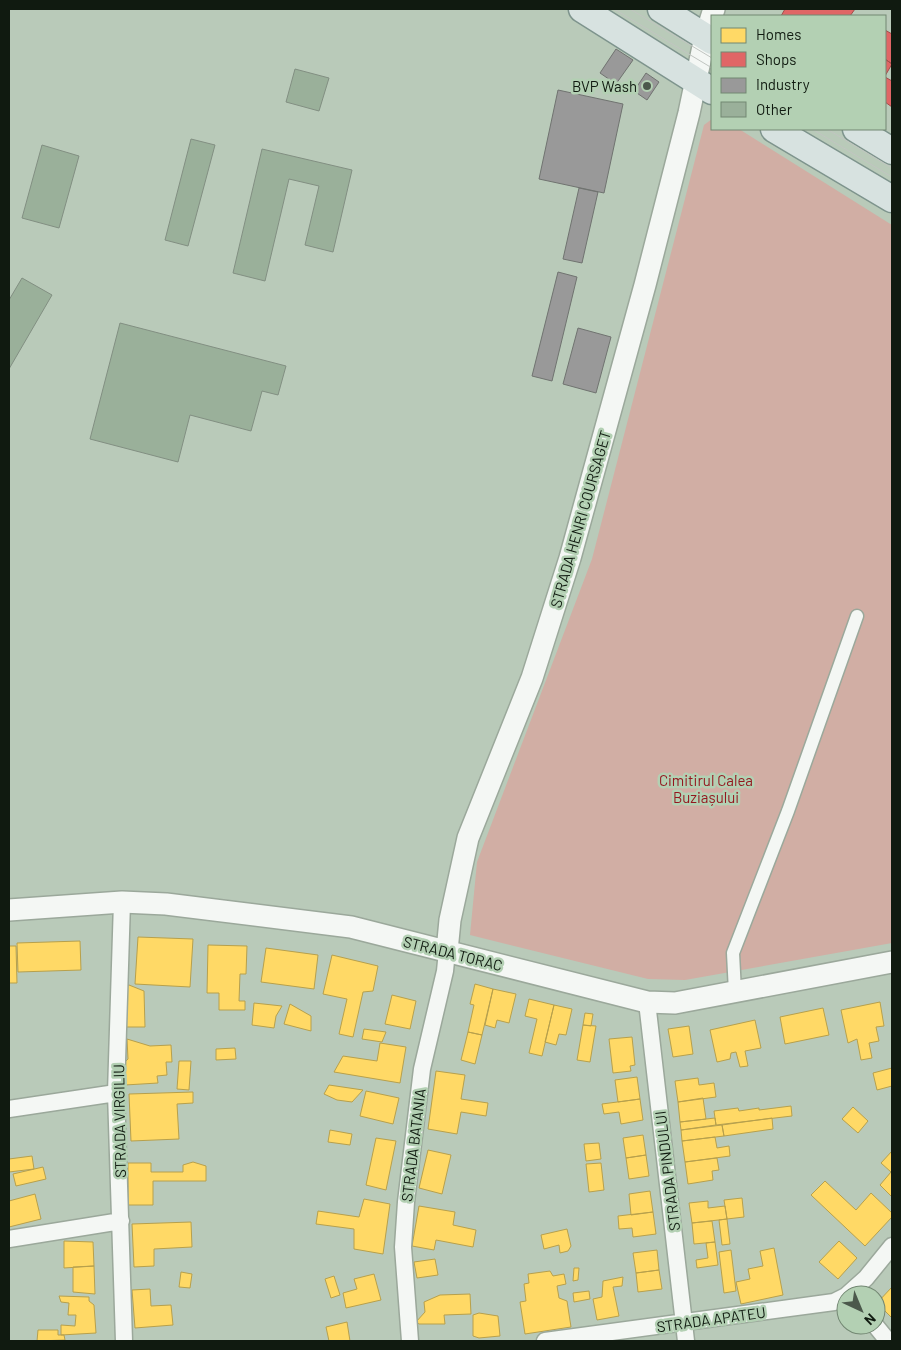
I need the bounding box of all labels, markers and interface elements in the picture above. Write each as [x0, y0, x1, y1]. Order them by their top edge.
legend [711, 15, 886, 130]
text: Homes [756, 25, 801, 43]
text: Shops [756, 50, 796, 68]
text: Industry [756, 75, 810, 93]
place label: BVP Wash [572, 77, 637, 95]
marker: BVP Wash [641, 80, 653, 92]
text: Other [756, 100, 793, 118]
street label: STRADA HENRI COURSAGET [546, 428, 614, 610]
park label: Cimitirul Calea Buziașului [659, 771, 753, 806]
street label: STRADA TORAC [401, 932, 505, 974]
street label: STRADA VIRGILIU [109, 1064, 129, 1178]
street label: STRADA BATANIA [397, 1087, 429, 1203]
street label: STRADA PINDULUI [651, 1110, 683, 1232]
north arrow [836, 1285, 886, 1335]
street label: STRADA APATEU [655, 1302, 767, 1336]
text: N [861, 1310, 880, 1329]

